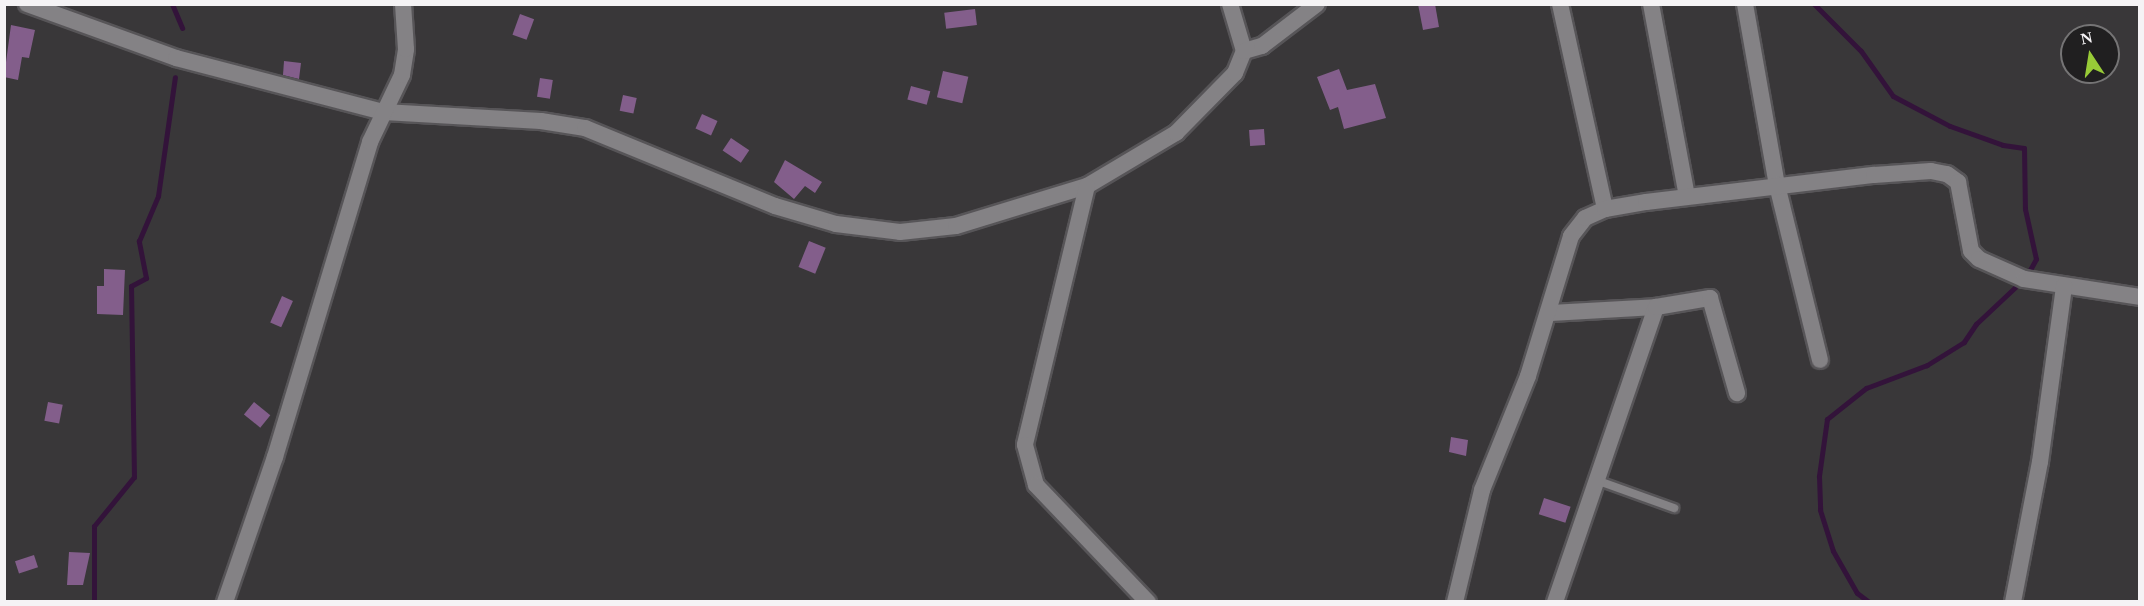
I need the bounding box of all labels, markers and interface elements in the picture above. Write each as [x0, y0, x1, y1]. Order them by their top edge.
north arrow [2060, 24, 2120, 84]
text: N [2079, 28, 2094, 47]

